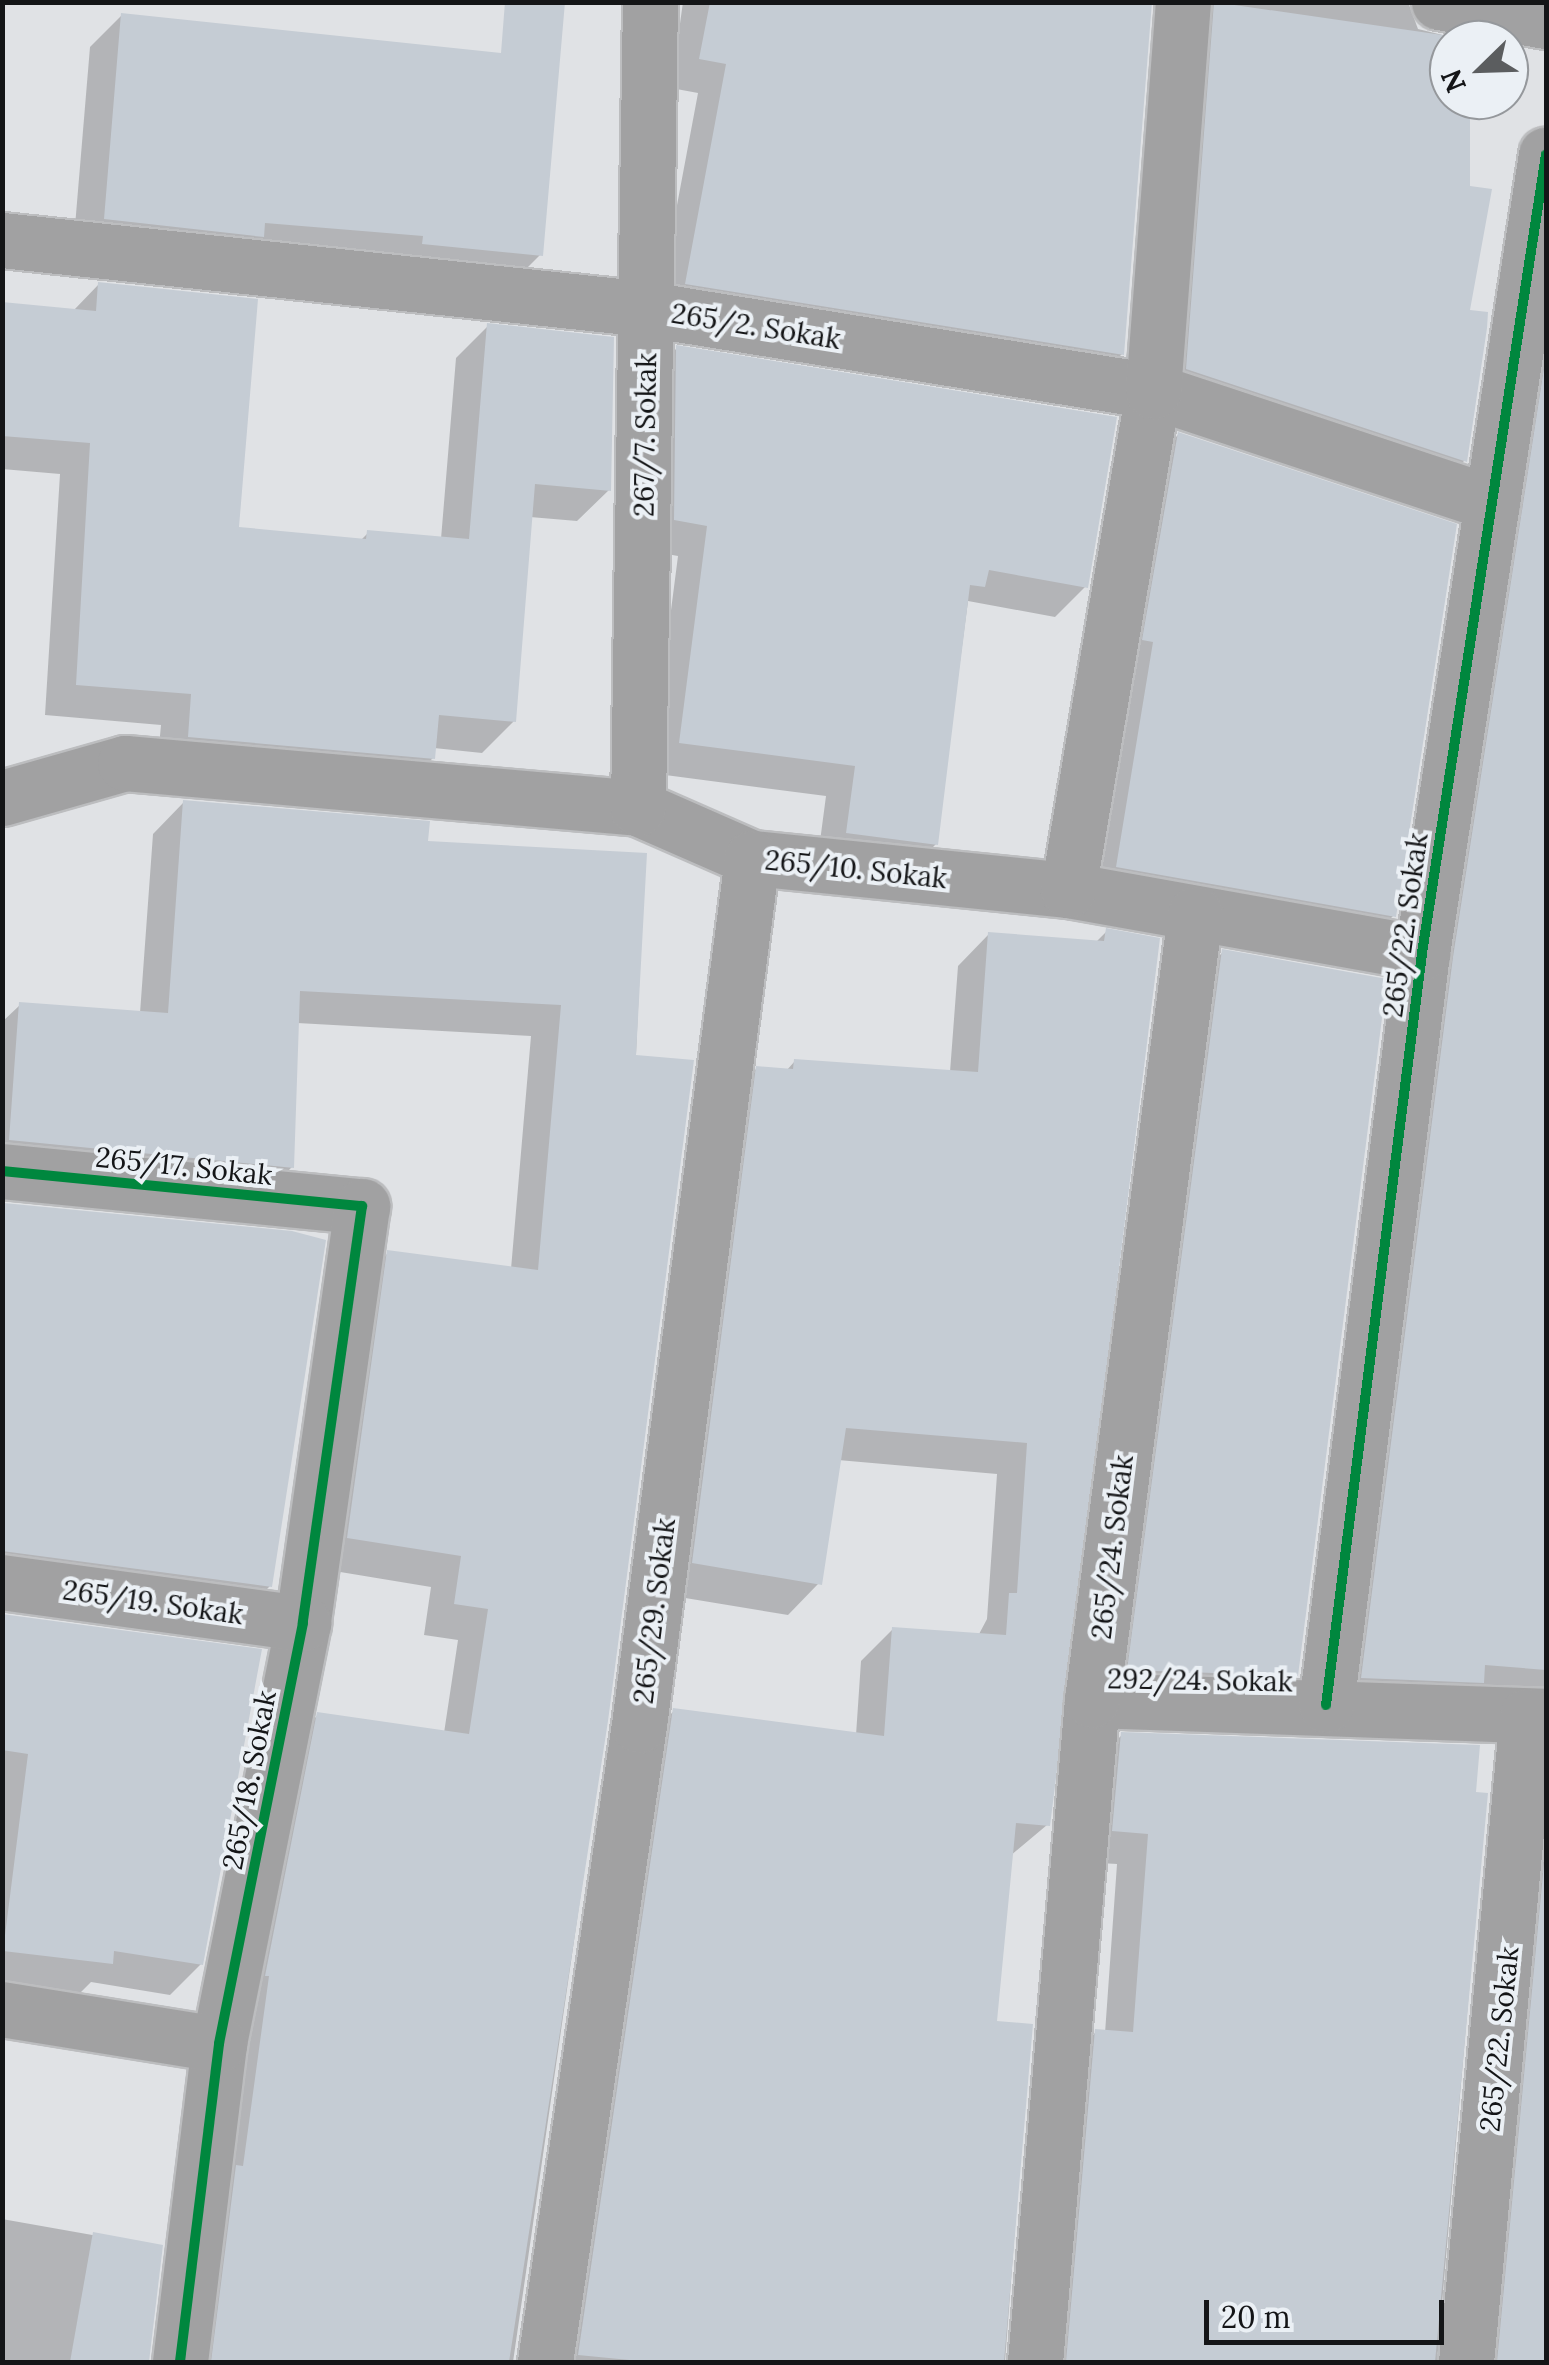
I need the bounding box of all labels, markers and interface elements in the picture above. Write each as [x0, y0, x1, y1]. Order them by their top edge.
north arrow [1429, 20, 1529, 120]
text: N [1432, 64, 1474, 98]
street label: 265/2. Sokak [669, 296, 843, 356]
street label: 267/7. Sokak [627, 353, 663, 517]
street label: 265/22. Sokak [1375, 831, 1435, 1019]
street label: 265/10. Sokak [763, 843, 949, 895]
street label: 265/17. Sokak [94, 1140, 274, 1192]
street label: 265/24. Sokak [1084, 1453, 1140, 1641]
street label: 265/29. Sokak [626, 1516, 682, 1706]
street label: 265/19. Sokak [61, 1573, 245, 1631]
street label: 292/24. Sokak [1107, 1662, 1293, 1698]
street label: 265/18. Sokak [215, 1688, 283, 1872]
street label: 265/22. Sokak [1473, 1945, 1525, 2133]
scale bar [1209, 2280, 1449, 2342]
text: 20 m [1221, 2298, 1290, 2336]

